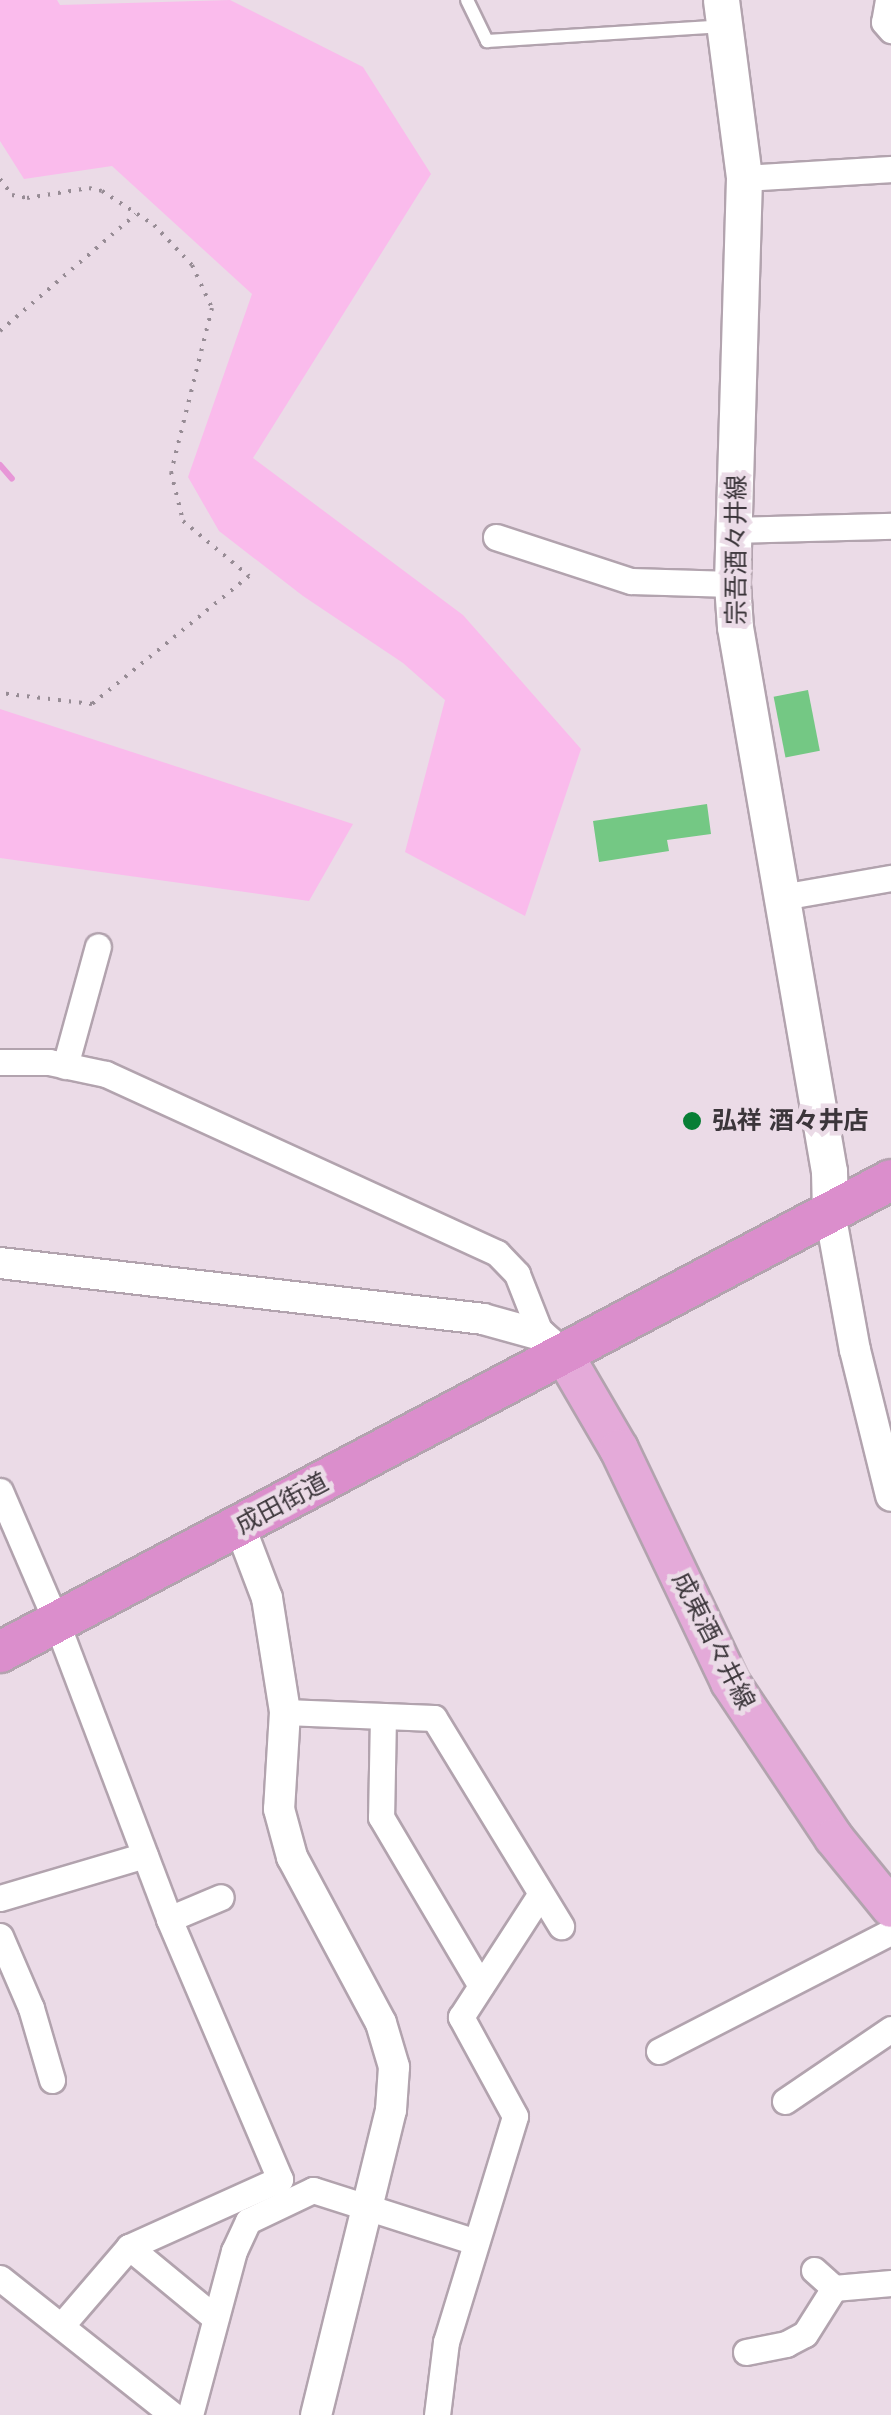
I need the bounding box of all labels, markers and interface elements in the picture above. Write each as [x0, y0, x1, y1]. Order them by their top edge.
street label: 宗吾酒々井線 [722, 475, 752, 625]
place label: 弘祥 酒々井店 [712, 1106, 868, 1136]
marker: 弘祥 酒々井店 [681, 1110, 703, 1132]
street label: 成田街道 [231, 1467, 333, 1541]
street label: 成東酒々井線 [666, 1567, 760, 1715]

